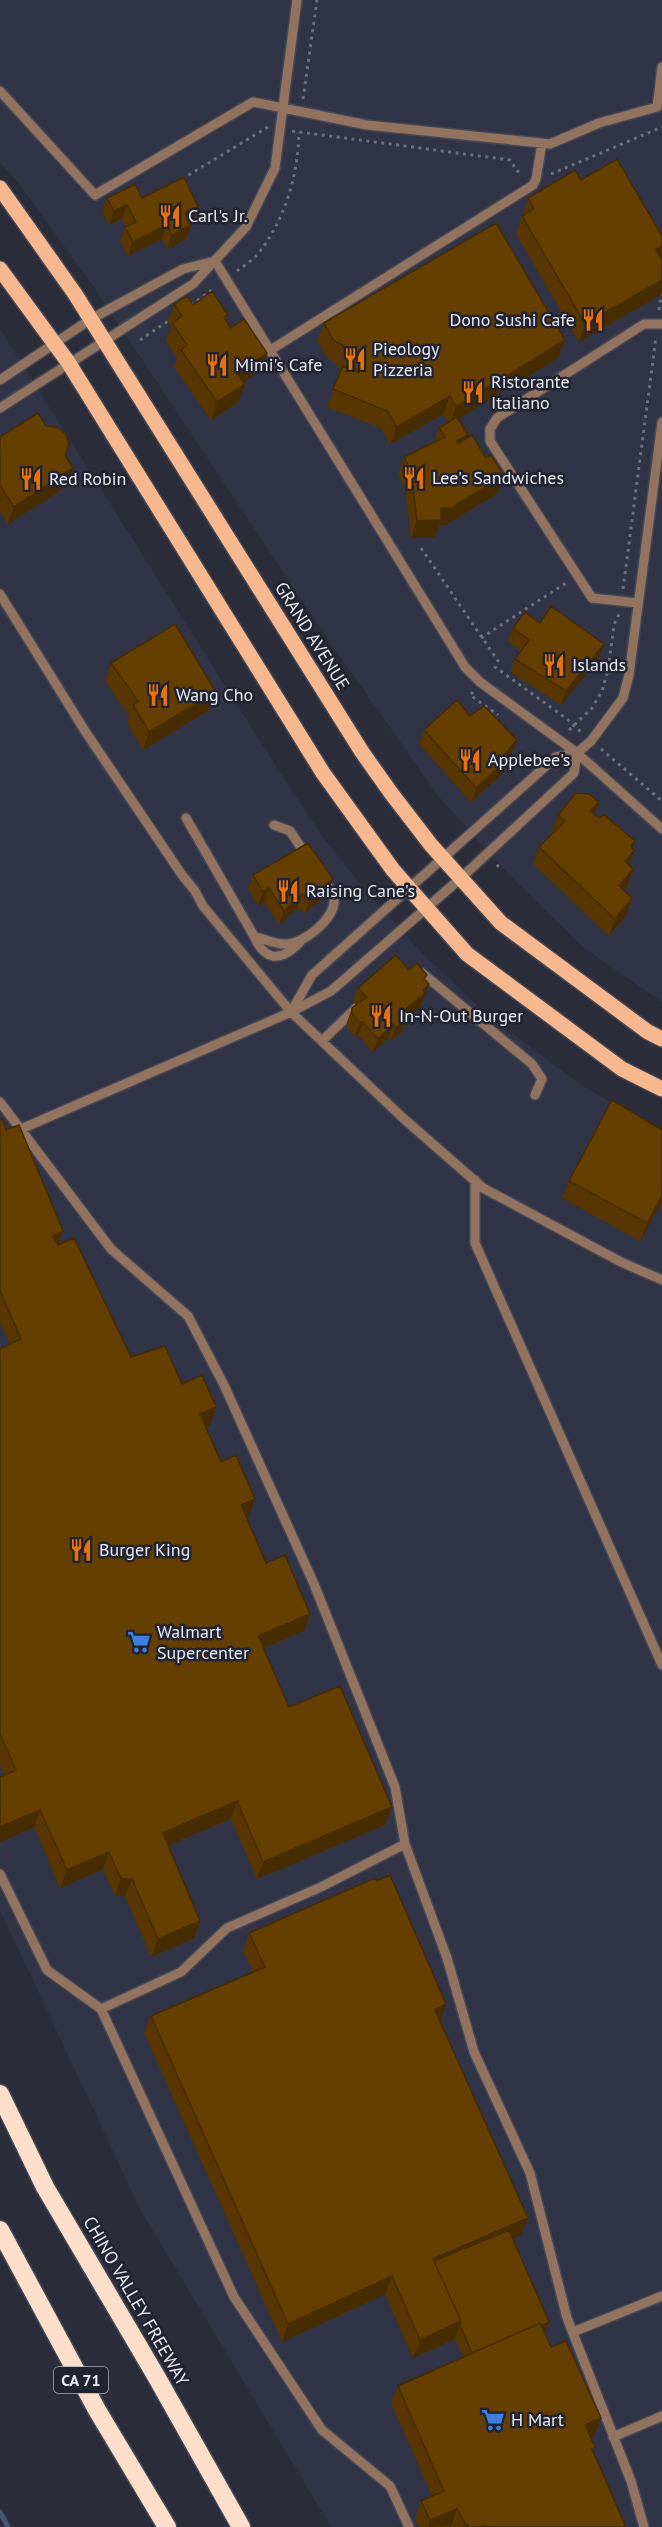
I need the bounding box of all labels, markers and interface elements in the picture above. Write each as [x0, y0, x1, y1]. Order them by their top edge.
restaurant icon: Carl's Jr. [157, 203, 183, 229]
place label: Carl's Jr. [188, 204, 248, 227]
restaurant icon: Dono Sushi Cafe [580, 307, 606, 333]
place label: Dono Sushi Cafe [449, 308, 575, 331]
place label: Pieology Pizzeria [373, 337, 440, 381]
restaurant icon: Pieology Pizzeria [342, 346, 368, 372]
restaurant icon: Mimi's Cafe [204, 352, 230, 378]
place label: Mimi's Cafe [235, 353, 322, 376]
place label: Ristorante Italiano [491, 370, 570, 414]
restaurant icon: Ristorante Italiano [460, 379, 486, 405]
restaurant icon: Lee's Sandwiches [401, 465, 427, 491]
restaurant icon: Red Robin [18, 466, 44, 492]
place label: Lee's Sandwiches [432, 466, 564, 489]
place label: Red Robin [49, 467, 126, 490]
street label: GRAND AVENUE [270, 577, 355, 694]
restaurant icon: Islands [541, 652, 567, 678]
place label: Islands [572, 653, 626, 676]
restaurant icon: Wang Cho [145, 682, 171, 708]
place label: Wang Cho [176, 683, 253, 706]
restaurant icon: Applebee's [457, 747, 483, 773]
place label: Applebee's [488, 748, 570, 771]
restaurant icon: Raising Cane's [275, 878, 301, 904]
place label: Raising Cane's [306, 879, 415, 902]
restaurant icon: In-N-Out Burger [368, 1003, 394, 1029]
place label: In-N-Out Burger [399, 1004, 523, 1027]
restaurant icon: Burger King [68, 1537, 94, 1563]
place label: Burger King [99, 1538, 190, 1561]
place label: Walmart Supercenter [157, 1620, 249, 1664]
supermarket icon: Walmart Supercenter [126, 1629, 152, 1655]
street label: CHINO VALLEY FREEWAY [78, 2212, 194, 2390]
road number: CA 71 [54, 2367, 108, 2393]
supermarket icon: H Mart [480, 2407, 506, 2433]
place label: H Mart [511, 2408, 564, 2431]

